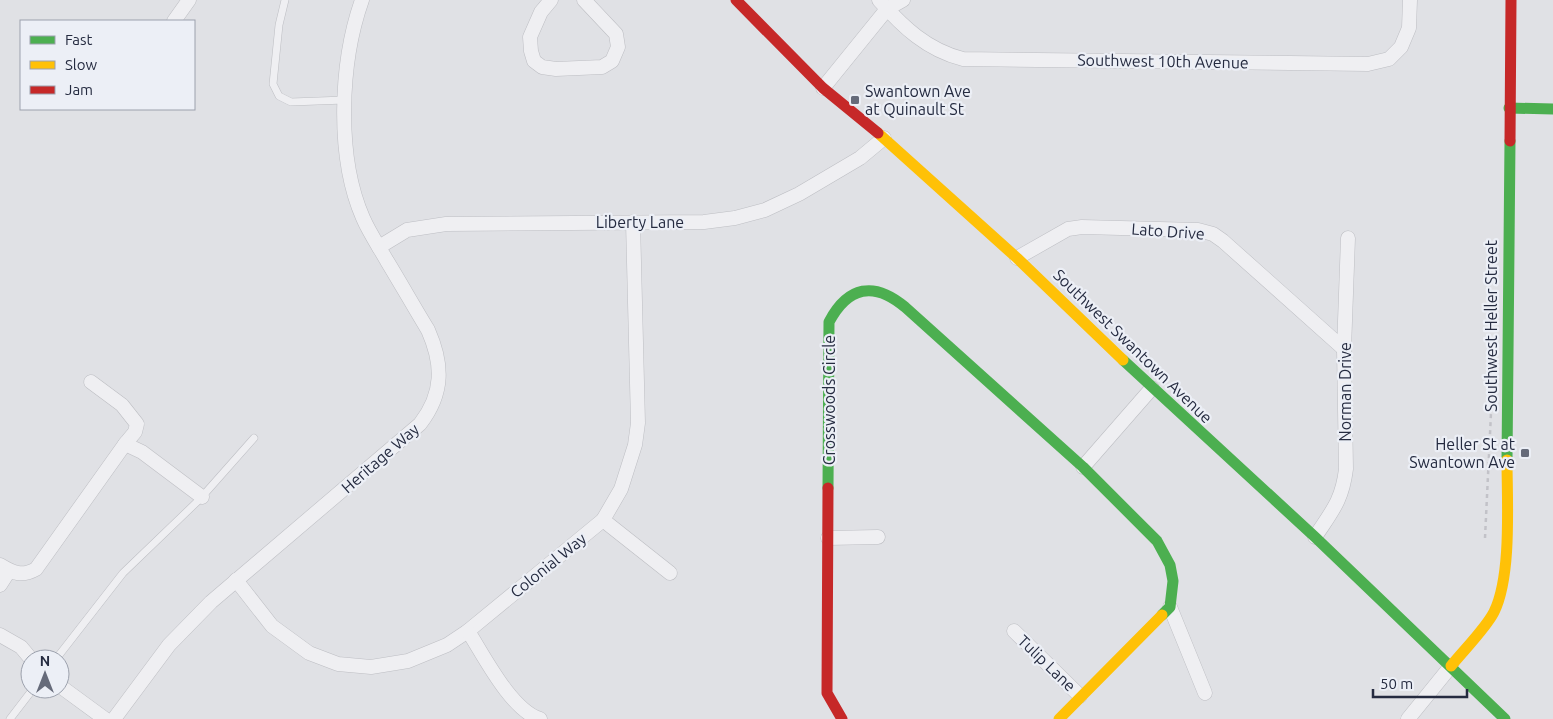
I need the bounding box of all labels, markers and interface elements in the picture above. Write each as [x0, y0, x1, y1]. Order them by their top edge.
legend [20, 20, 195, 110]
text: Fast [65, 31, 93, 48]
street label: Southwest 10th Avenue [1077, 51, 1249, 71]
text: Slow [65, 56, 98, 73]
text: Jam [65, 81, 93, 98]
place label: Swantown Ave at Quinault St [865, 82, 971, 118]
marker: Swantown Ave at Quinault St [849, 94, 861, 106]
street label: Liberty Lane [596, 213, 684, 231]
street label: Lato Drive [1131, 219, 1205, 243]
street label: Southwest Heller Street [1482, 239, 1500, 412]
street label: Southwest Swantown Avenue [1050, 265, 1216, 427]
street label: Crosswoods Circle [820, 335, 838, 465]
street label: Norman Drive [1336, 342, 1354, 442]
street label: Heritage Way [338, 419, 423, 496]
place label: Heller St at Swantown Ave [1409, 435, 1516, 471]
marker: Heller St at Swantown Ave [1519, 447, 1531, 459]
street label: Colonial Way [507, 529, 590, 601]
street label: Tulip Lane [1014, 631, 1080, 695]
north arrow [20, 649, 70, 699]
text: N [40, 653, 50, 669]
scale bar [1373, 666, 1467, 698]
text: 50 m [1380, 675, 1413, 692]

